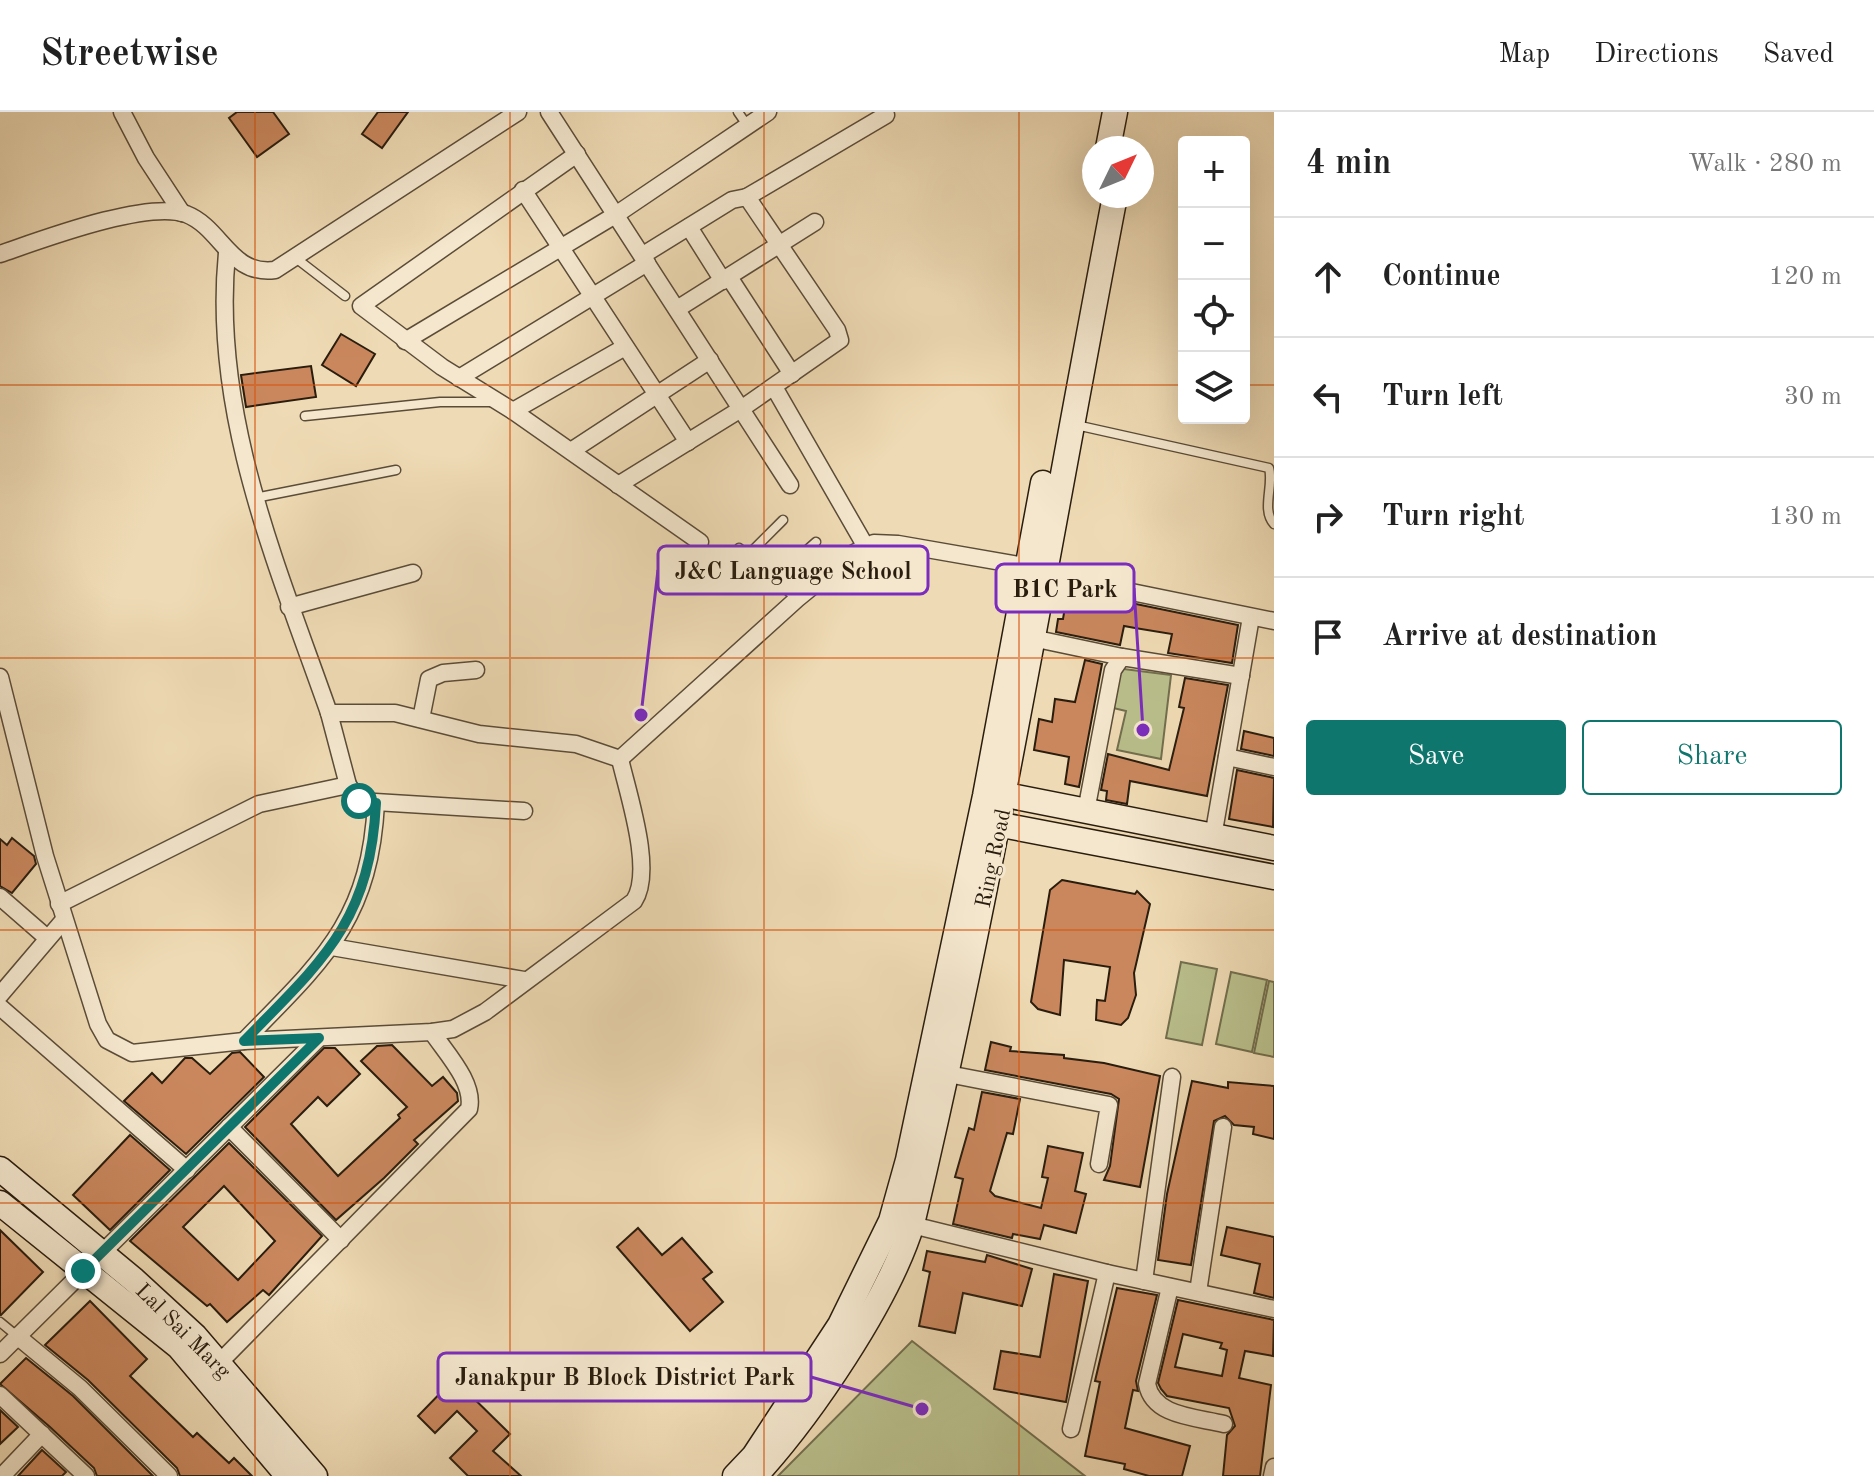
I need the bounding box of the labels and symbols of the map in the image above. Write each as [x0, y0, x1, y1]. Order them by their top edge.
north arrow [1082, 136, 1154, 208]
callout: J&C Language School [658, 546, 928, 594]
text: J&C Language School [674, 561, 912, 585]
callout: B1C Park [996, 564, 1134, 612]
text: B1C Park [1012, 579, 1118, 603]
route start [341, 783, 377, 819]
street label: Ring Road [973, 807, 1015, 910]
route end [65, 1253, 101, 1289]
street label: Lal Sai Marg [131, 1280, 234, 1383]
callout: Janakpur B Block District Park [438, 1353, 811, 1401]
text: Janakpur B Block District Park [455, 1367, 795, 1391]

